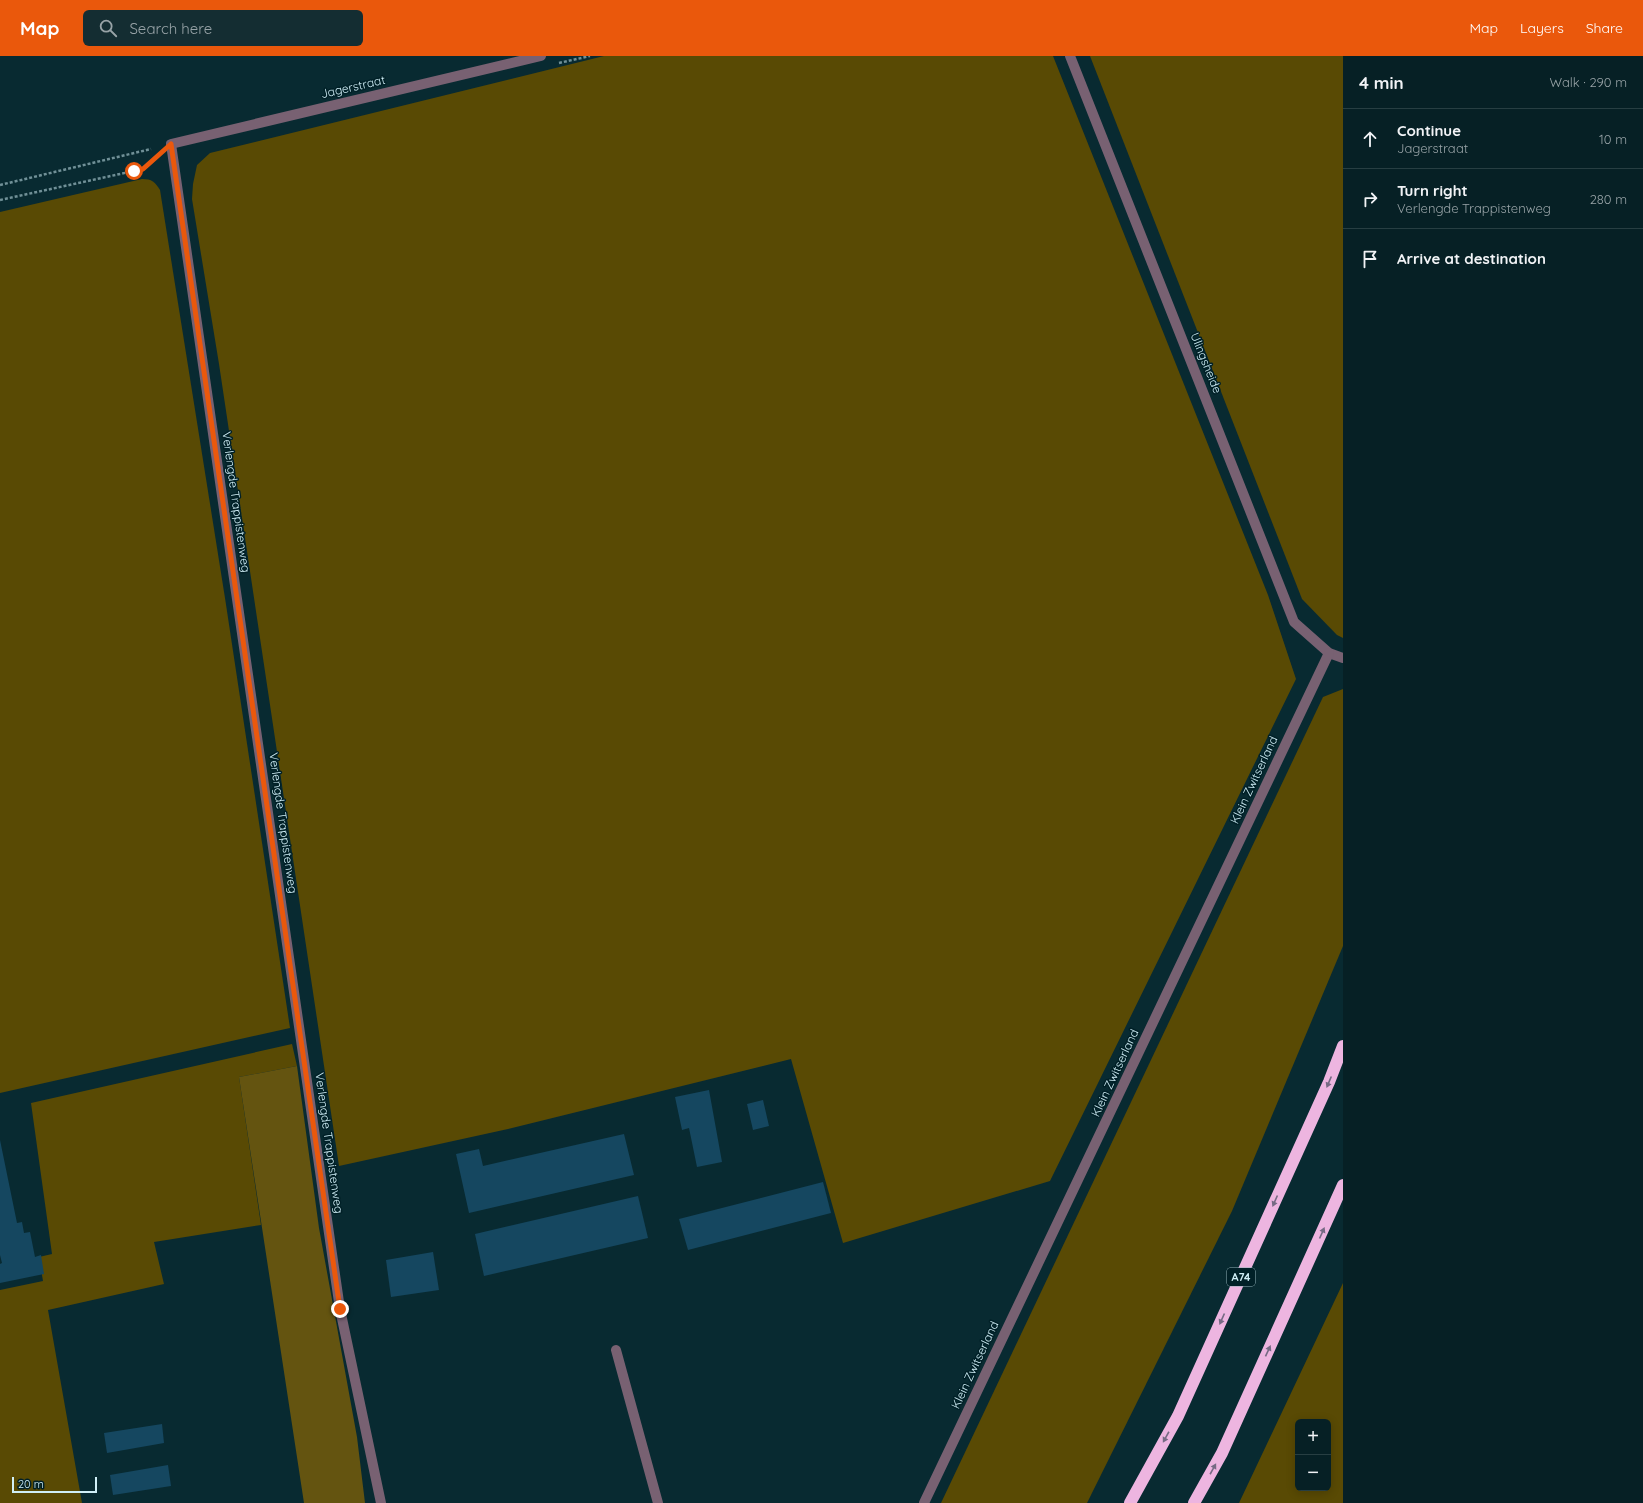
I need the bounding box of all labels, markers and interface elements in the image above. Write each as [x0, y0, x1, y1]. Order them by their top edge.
search box [83, 10, 363, 46]
text: Map [20, 16, 59, 40]
icon: search [97, 17, 119, 39]
text: Search here [129, 19, 212, 38]
text: Map [1469, 19, 1498, 37]
text: Layers [1520, 19, 1564, 37]
text: Share [1586, 19, 1623, 37]
street label: Jagerstraat [319, 72, 387, 101]
text: 4 min [1359, 72, 1404, 93]
text: Walk · 290 m [1550, 74, 1627, 90]
text: Continue [1397, 121, 1461, 140]
icon: ahead [1359, 128, 1381, 150]
text: 10 m [1599, 131, 1627, 147]
text: Jagerstraat [1397, 140, 1468, 156]
route start [125, 162, 143, 180]
text: Turn right [1397, 181, 1468, 200]
icon: right [1359, 188, 1381, 210]
text: 280 m [1590, 191, 1627, 207]
text: Verlengde Trappistenweg [1397, 200, 1551, 216]
icon: arrive [1359, 248, 1381, 270]
text: Arrive at destination [1397, 249, 1546, 268]
street label: Ulingsheide [1188, 330, 1225, 396]
street label: Verlengde Trappistenweg [219, 431, 254, 573]
street label: Klein Zwitserland [1227, 733, 1280, 826]
street label: Verlengde Trappistenweg [266, 752, 301, 894]
street label: Klein Zwitserland [1088, 1026, 1141, 1119]
street label: Verlengde Trappistenweg [312, 1072, 347, 1214]
one-way arrow [1325, 1077, 1331, 1089]
one-way arrow [1272, 1195, 1278, 1206]
one-way arrow [1319, 1226, 1325, 1238]
road number: A74 [1227, 1268, 1255, 1286]
route end [331, 1300, 349, 1318]
one-way arrow [1218, 1313, 1225, 1325]
street label: Klein Zwitserland [948, 1318, 1001, 1411]
one-way arrow [1265, 1346, 1271, 1357]
map controls [1295, 1419, 1331, 1491]
button: + [1295, 1419, 1331, 1455]
one-way arrow [1163, 1431, 1170, 1443]
button: − [1295, 1455, 1331, 1491]
one-way arrow [1209, 1463, 1216, 1475]
scale bar [12, 1475, 97, 1494]
text: 20 m [18, 1477, 44, 1491]

